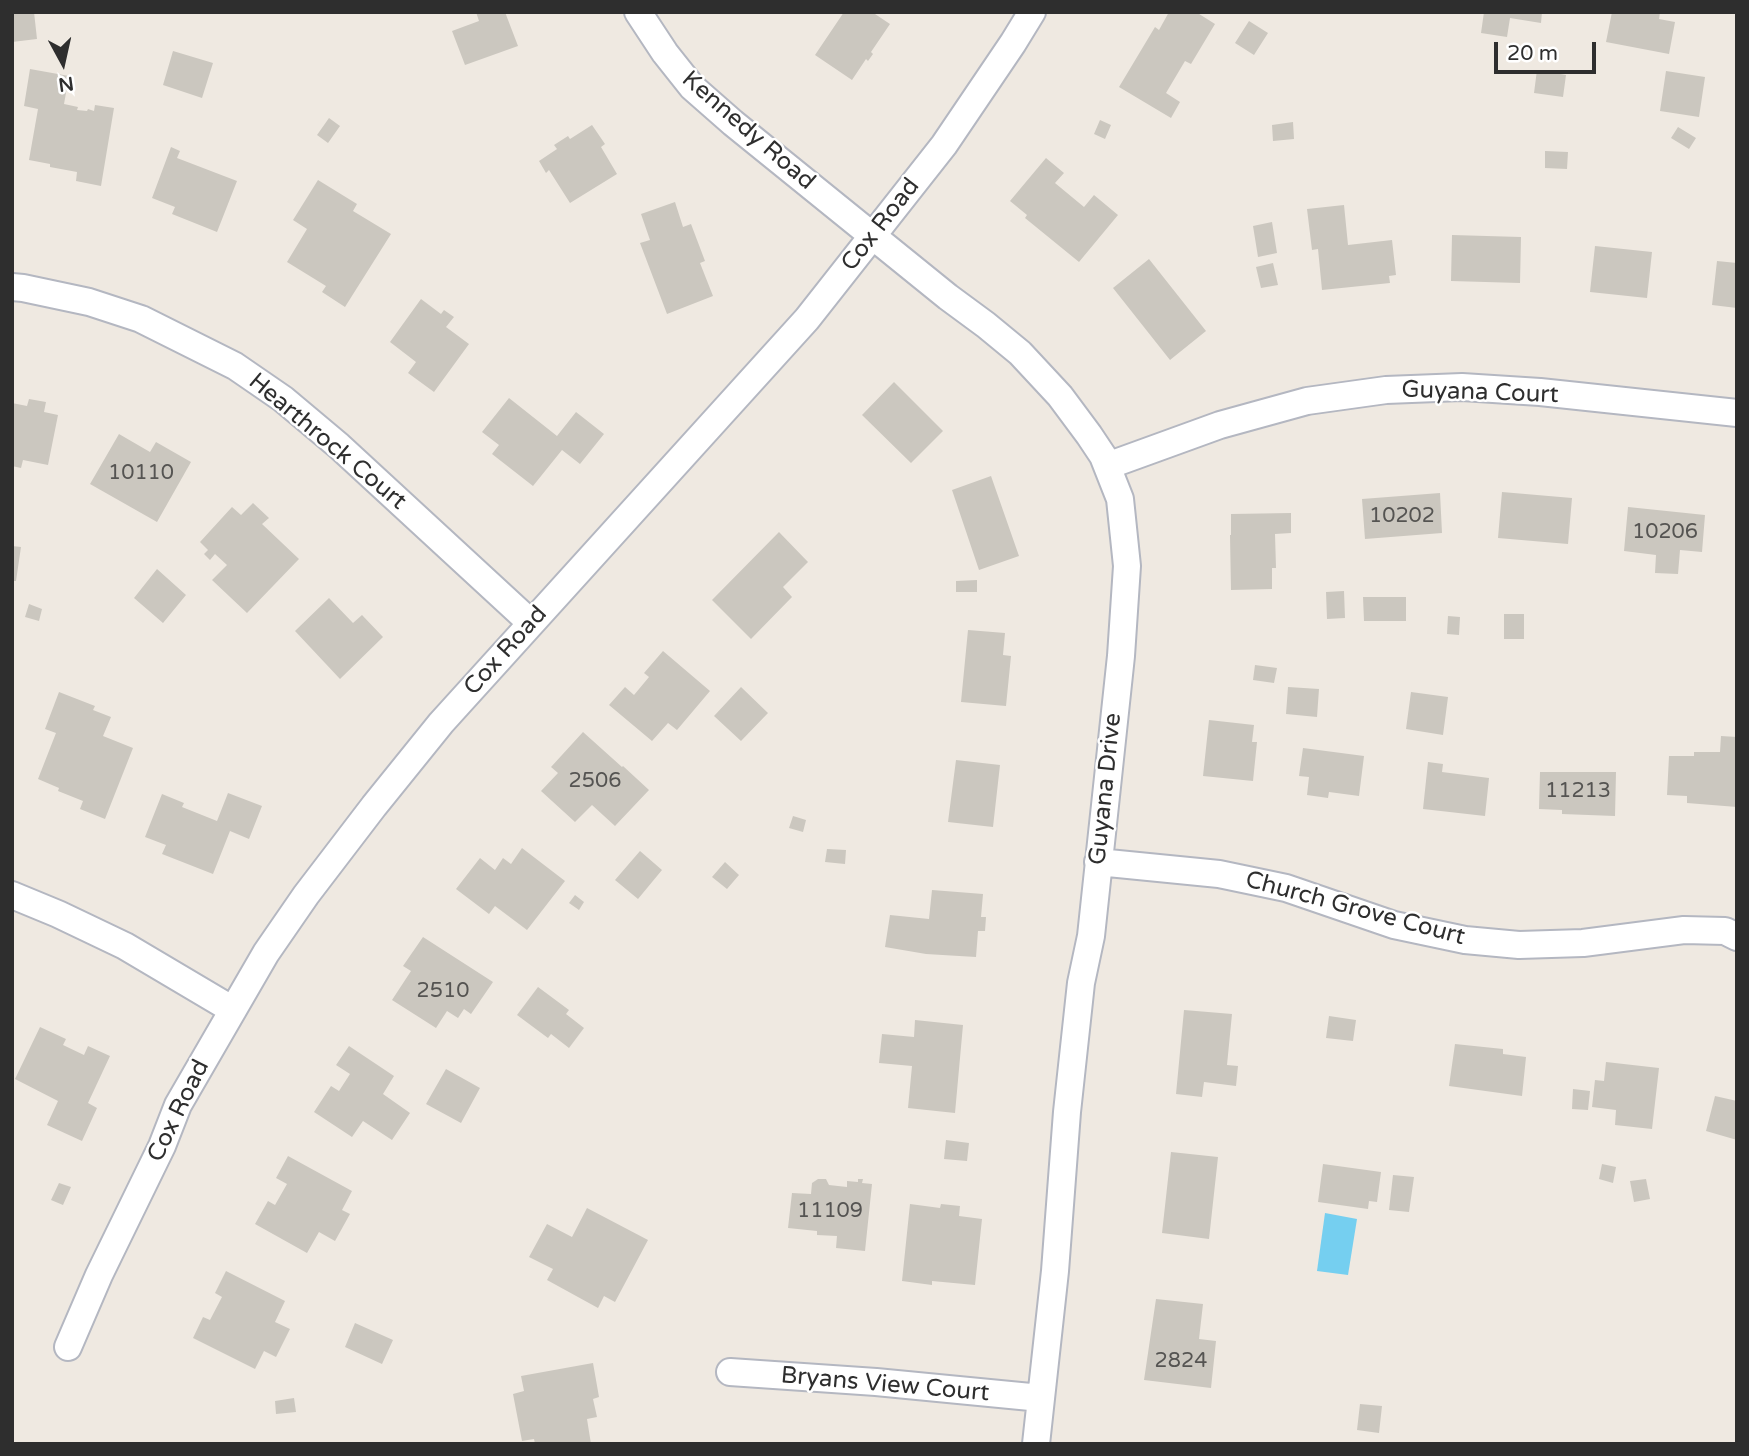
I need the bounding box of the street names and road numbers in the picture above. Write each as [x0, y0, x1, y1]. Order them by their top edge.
street label: Kennedy Road [676, 65, 820, 197]
street label: Cox Road [836, 173, 926, 277]
street label: Hearthrock Court [242, 368, 412, 516]
street label: Guyana Court [1401, 376, 1559, 410]
street label: Cox Road [458, 600, 554, 702]
street label: Guyana Drive [1084, 712, 1128, 866]
street label: Church Grove Court [1242, 866, 1468, 952]
street label: Cox Road [142, 1055, 216, 1167]
street label: Bryans View Court [780, 1362, 990, 1408]

